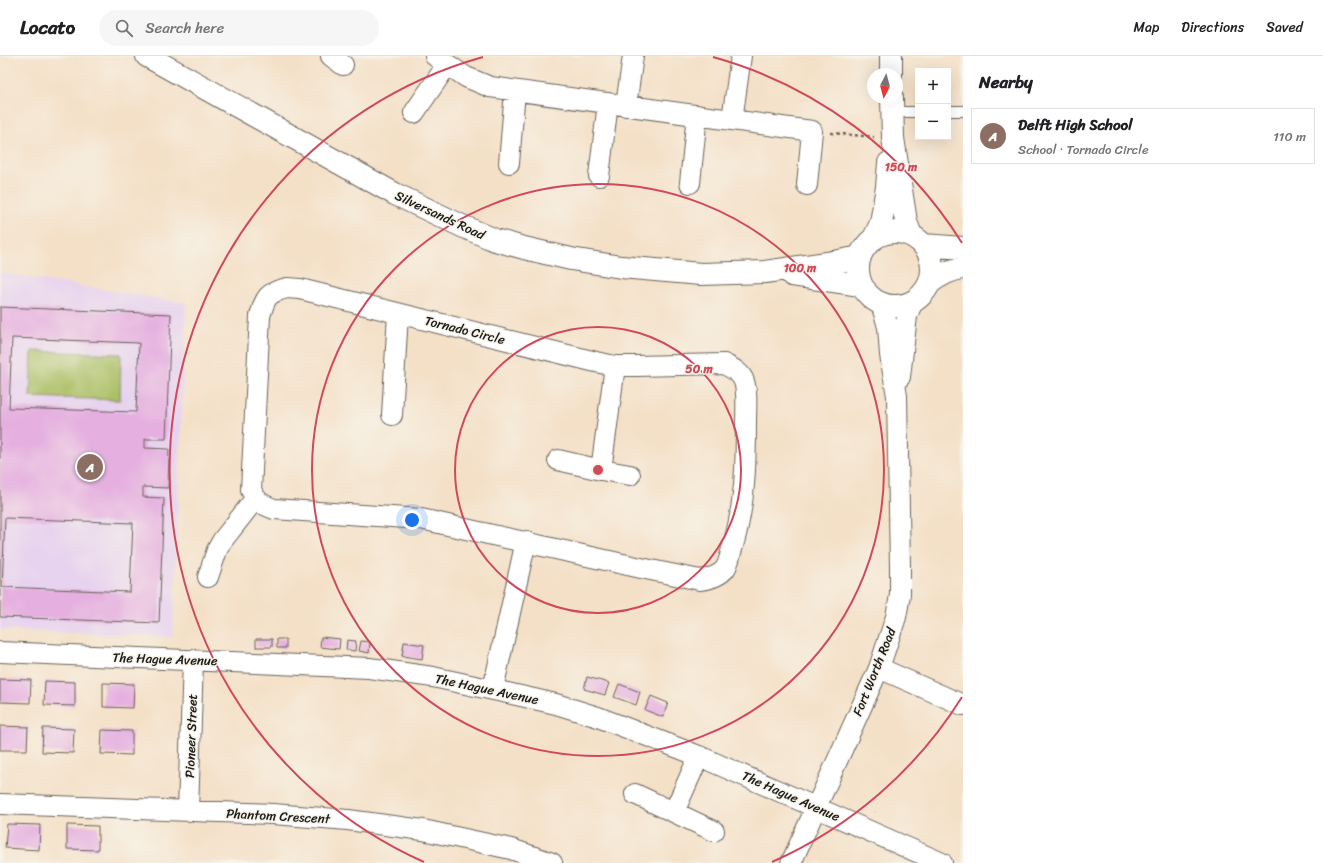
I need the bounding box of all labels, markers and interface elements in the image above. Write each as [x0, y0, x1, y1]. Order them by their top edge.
search box [99, 10, 379, 46]
text: Locato [20, 11, 75, 44]
text: Search here [145, 15, 224, 41]
text: Map [1133, 15, 1159, 40]
text: Directions [1181, 15, 1244, 40]
text: Saved [1266, 15, 1303, 40]
icon: search [113, 17, 135, 39]
text: Nearby [979, 67, 1033, 97]
north arrow [867, 68, 903, 104]
map controls [915, 68, 951, 140]
button: + [915, 68, 951, 104]
button: − [915, 104, 951, 140]
text: Delft High School [1018, 112, 1132, 138]
text: A [989, 125, 997, 148]
text: 110 m [1273, 125, 1306, 148]
text: School · Tornado Circle [1018, 138, 1149, 161]
text: 150 m [885, 156, 918, 178]
street label: Silversands Road [391, 184, 490, 246]
text: 100 m [784, 257, 817, 279]
street label: Tornado Circle [422, 309, 508, 351]
text: 50 m [685, 358, 713, 380]
pin: A [77, 452, 103, 482]
centre of rings [591, 463, 605, 477]
your location [402, 510, 422, 530]
street label: Fort Worth Road [846, 623, 903, 720]
street label: The Hague Avenue [112, 646, 218, 672]
street label: The Hague Avenue [433, 667, 541, 711]
street label: Pioneer Street [178, 693, 204, 778]
street label: The Hague Avenue [738, 764, 844, 828]
street label: Phantom Crescent [226, 802, 331, 830]

